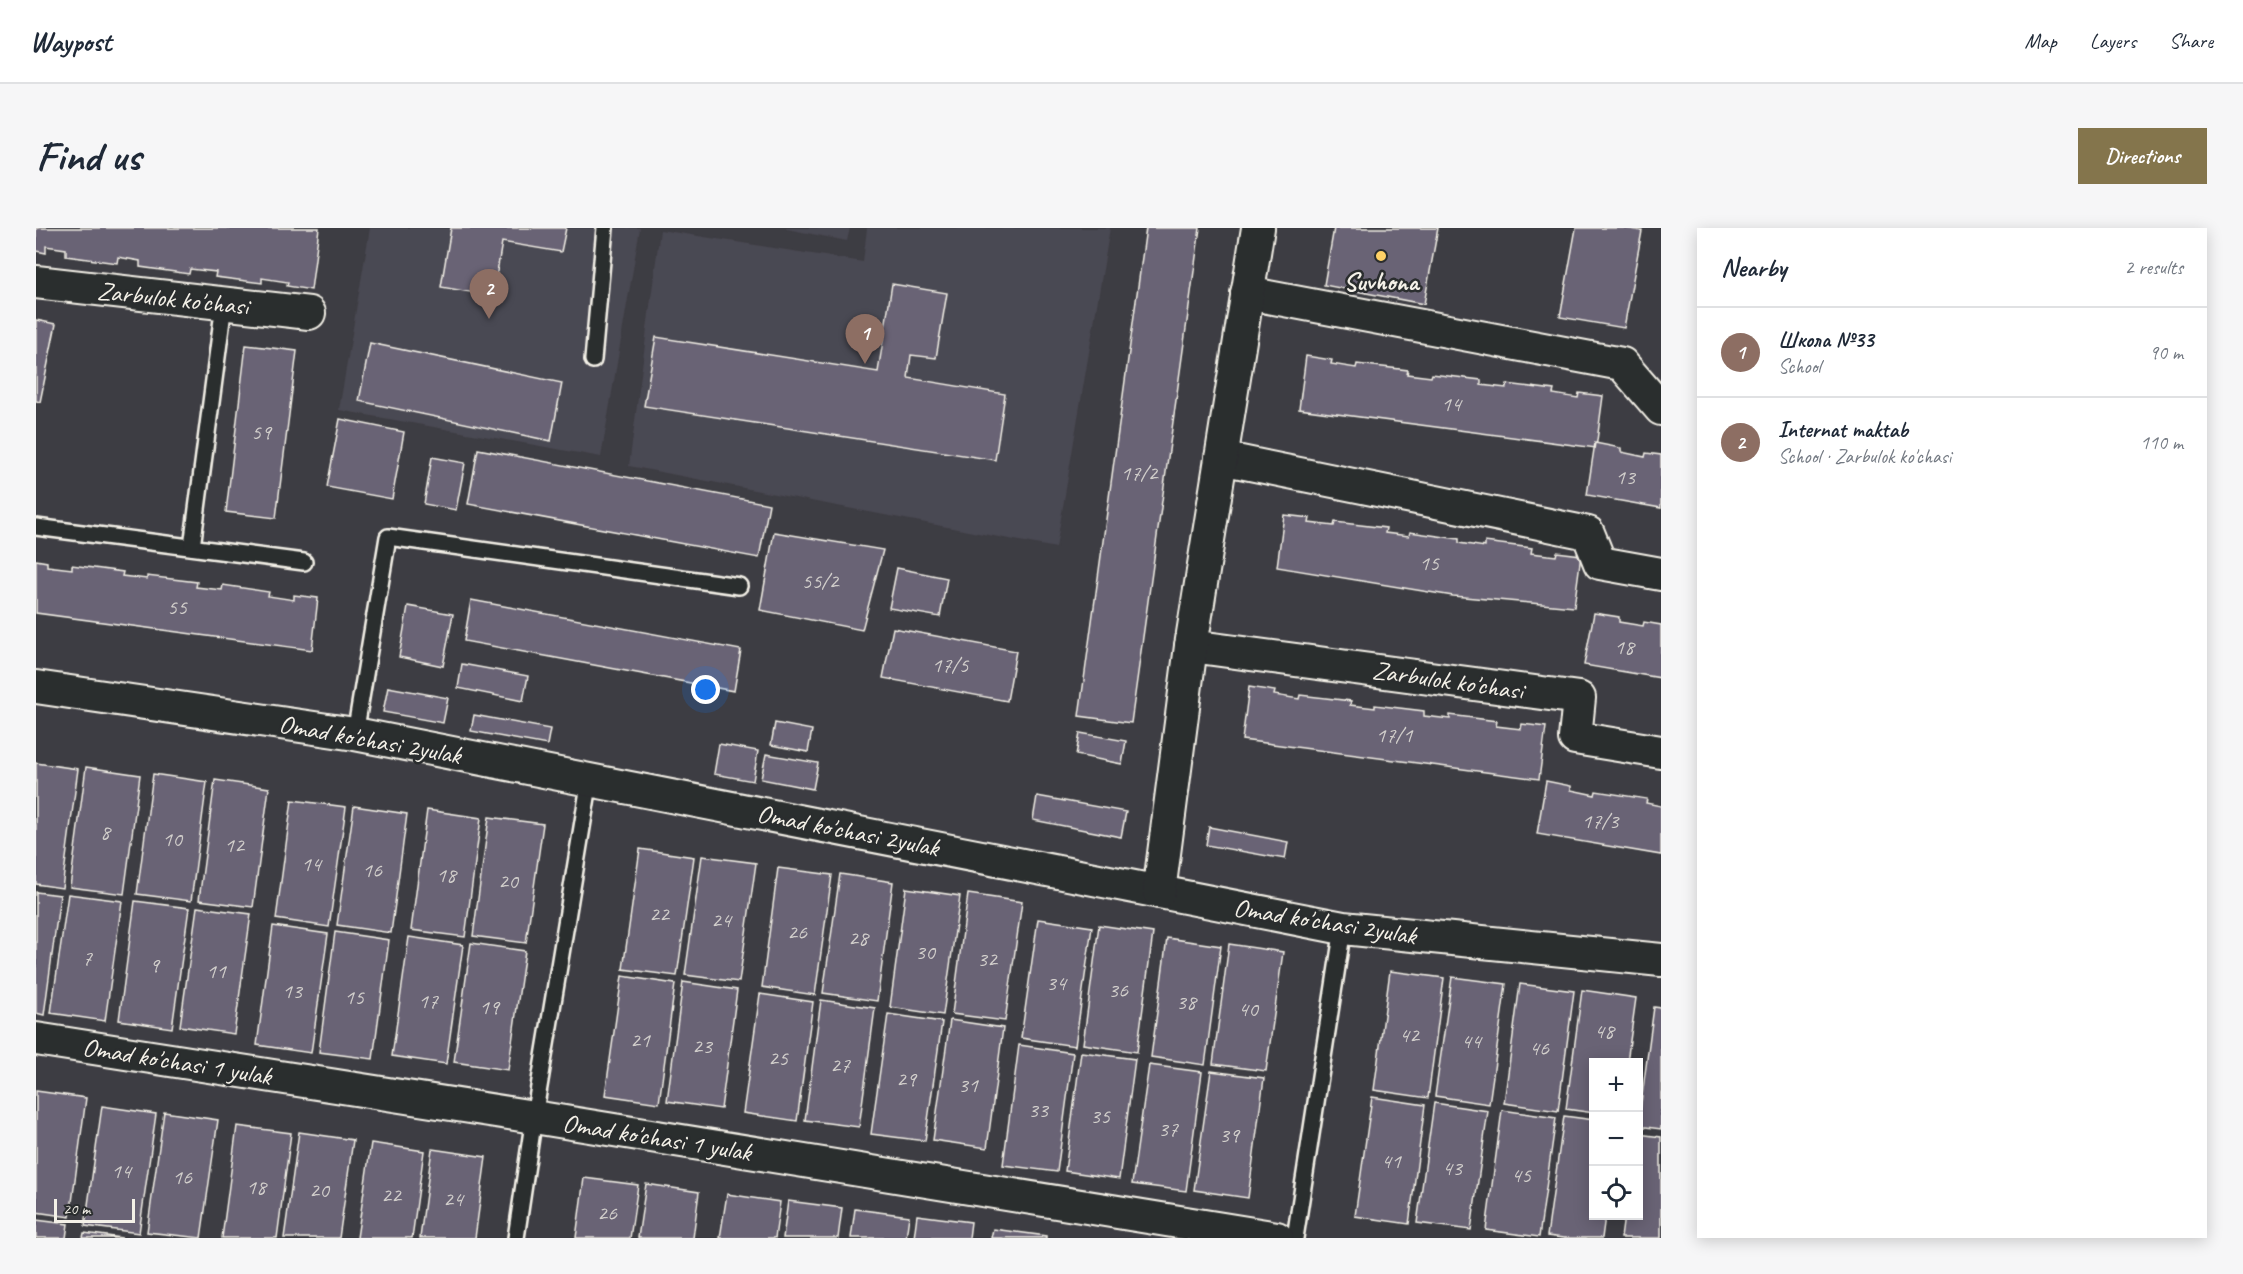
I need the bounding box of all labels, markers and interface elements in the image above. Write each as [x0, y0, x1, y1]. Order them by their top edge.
text: Waypost [30, 24, 111, 59]
text: Map [2024, 28, 2057, 54]
text: Layers [2090, 28, 2136, 54]
text: Share [2169, 28, 2213, 54]
button: Directions [2078, 128, 2207, 184]
text: Find us [36, 130, 141, 183]
marker: Suvhona [1374, 249, 1388, 263]
text: Nearby [1721, 251, 1786, 284]
text: 2 results [2124, 255, 2183, 280]
place label: Suvhona [1344, 265, 1421, 298]
pin: 2 [470, 270, 508, 319]
street label: Zarbulok ko'chasi [96, 274, 253, 323]
pin: 1 [846, 314, 884, 364]
text: Школа №33 [1778, 326, 1874, 354]
text: 1 [1736, 340, 1745, 365]
text: 90 m [2149, 340, 2183, 365]
text: School [1778, 354, 1821, 379]
house number: 14 [1441, 390, 1463, 418]
text: Internat maktab [1778, 416, 1908, 444]
house number: 59 [251, 418, 273, 446]
text: 2 [1736, 430, 1745, 455]
text: 110 m [2140, 430, 2183, 455]
text: School · Zarbulok ko'chasi [1778, 444, 1951, 469]
house number: 17/2 [1121, 459, 1160, 487]
house number: 13 [1615, 463, 1637, 491]
house number: 15 [1419, 549, 1440, 577]
house number: 55/2 [802, 567, 841, 595]
house number: 55 [167, 593, 188, 621]
house number: 18 [1614, 633, 1636, 661]
house number: 17/5 [932, 651, 970, 679]
street label: Zarbulok ko'chasi [1370, 654, 1529, 708]
your location [691, 675, 720, 704]
street label: Omad ko'chasi 2yulak [276, 707, 466, 772]
house number: 17/1 [1376, 721, 1414, 749]
street label: Omad ko'chasi 2yulak [754, 797, 944, 865]
house number: 17/3 [1582, 807, 1621, 835]
house number: 8 [100, 818, 112, 846]
house number: 10 [162, 825, 184, 853]
house number: 12 [224, 831, 246, 859]
house number: 14 [301, 850, 323, 878]
house number: 16 [362, 856, 383, 884]
house number: 18 [436, 861, 458, 889]
house number: 20 [498, 867, 520, 895]
street label: Omad ko'chasi 2yulak [1231, 891, 1421, 953]
house number: 22 [649, 900, 671, 928]
house number: 24 [711, 906, 733, 934]
house number: 26 [787, 918, 808, 946]
house number: 28 [848, 924, 870, 952]
house number: 30 [915, 938, 937, 966]
house number: 7 [82, 944, 93, 972]
house number: 32 [977, 945, 999, 973]
house number: 9 [149, 951, 161, 979]
house number: 11 [206, 957, 227, 985]
house number: 34 [1046, 969, 1068, 997]
house number: 36 [1108, 976, 1129, 1004]
house number: 13 [282, 977, 304, 1005]
house number: 15 [344, 983, 365, 1011]
house number: 17 [418, 987, 439, 1015]
house number: 38 [1176, 988, 1198, 1016]
house number: 19 [479, 993, 501, 1021]
house number: 40 [1238, 995, 1260, 1023]
house number: 48 [1594, 1017, 1616, 1045]
house number: 42 [1399, 1021, 1421, 1049]
house number: 21 [630, 1026, 651, 1054]
house number: 44 [1461, 1027, 1483, 1055]
street label: Omad ko'chasi 1 yulak [80, 1030, 276, 1093]
house number: 23 [692, 1032, 714, 1060]
house number: 46 [1529, 1034, 1550, 1062]
house number: 25 [768, 1044, 789, 1072]
house number: 27 [830, 1051, 851, 1079]
map controls [1589, 1058, 1643, 1220]
button: + [1589, 1058, 1643, 1112]
house number: 29 [896, 1065, 918, 1093]
house number: 31 [958, 1071, 979, 1099]
house number: 33 [1028, 1096, 1050, 1124]
house number: 35 [1090, 1102, 1111, 1130]
street label: Omad ko'chasi 1 yulak [560, 1106, 756, 1169]
button: − [1589, 1112, 1643, 1166]
house number: 37 [1158, 1115, 1179, 1143]
house number: 39 [1219, 1121, 1241, 1149]
house number: 41 [1381, 1147, 1402, 1175]
house number: 43 [1442, 1154, 1464, 1182]
house number: 14 [111, 1157, 133, 1185]
house number: 45 [1511, 1161, 1532, 1189]
house number: 16 [172, 1163, 193, 1191]
button: locate [1589, 1166, 1643, 1220]
house number: 18 [246, 1173, 268, 1201]
house number: 20 [309, 1176, 331, 1204]
house number: 22 [381, 1181, 403, 1209]
house number: 24 [443, 1185, 465, 1213]
scale bar [54, 1196, 135, 1224]
text: 20 m [63, 1199, 90, 1219]
house number: 26 [597, 1199, 618, 1227]

